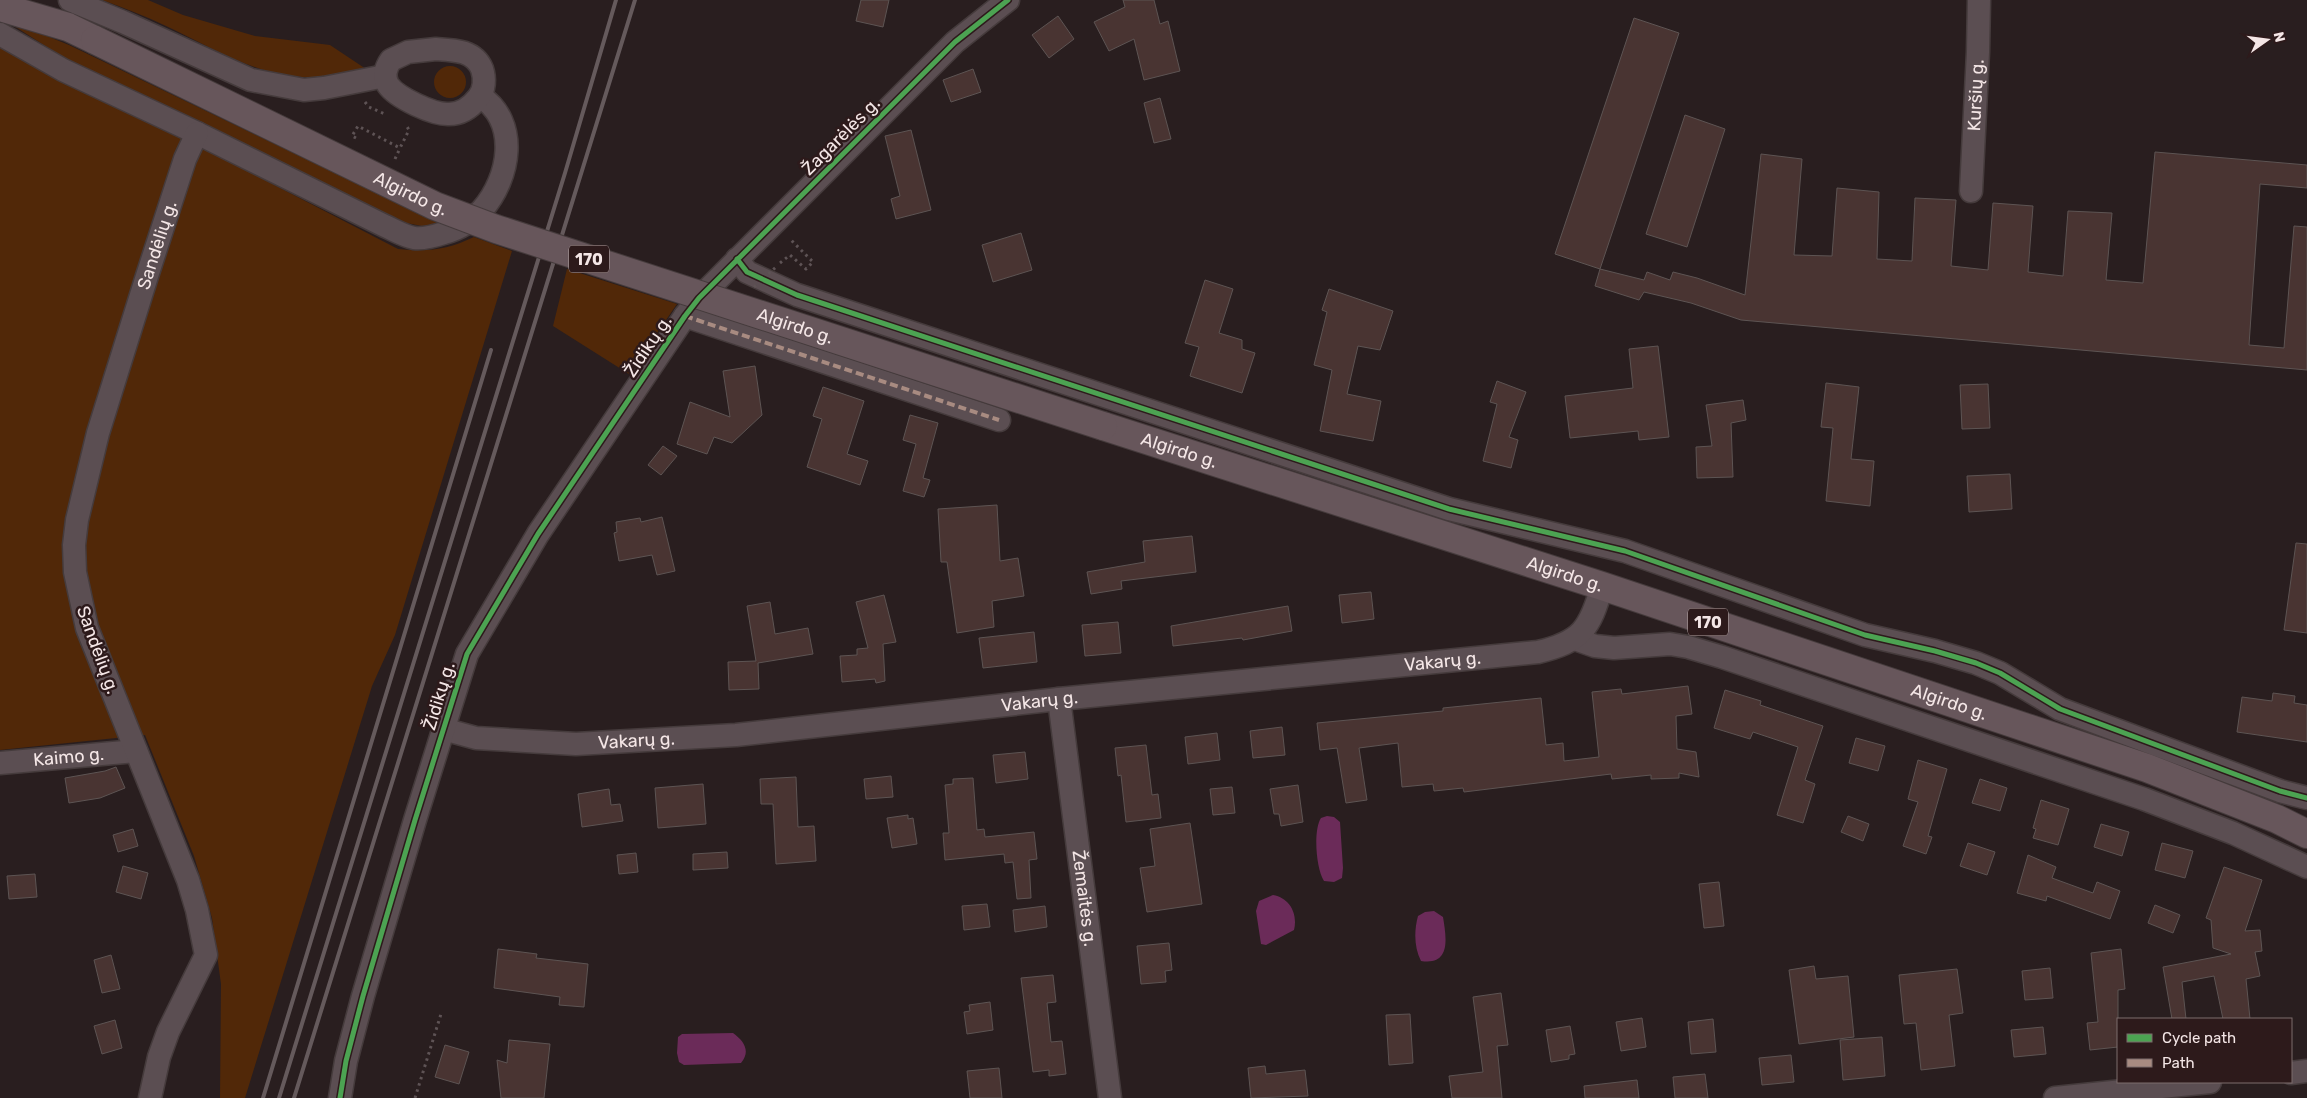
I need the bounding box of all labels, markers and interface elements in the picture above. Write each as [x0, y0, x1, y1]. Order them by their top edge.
north arrow [2242, 15, 2292, 65]
text: N [2270, 30, 2289, 44]
street label: Kuršių g. [1963, 59, 1989, 132]
street label: Žagarėlės g. [797, 92, 885, 180]
street label: Algirdo g. [370, 167, 450, 221]
street label: Sandėlių g. [132, 198, 182, 292]
road number: 170 [569, 245, 609, 272]
street label: Algirdo g. [754, 303, 836, 349]
street label: Židikų g. [619, 311, 677, 381]
street label: Algirdo g. [1138, 428, 1220, 473]
street label: Algirdo g. [1524, 552, 1606, 597]
street label: Sandėlių g. [72, 603, 124, 697]
road number: 170 [1688, 608, 1728, 636]
street label: Vakarų g. [1403, 647, 1482, 676]
street label: Židikų g. [418, 659, 460, 733]
street label: Algirdo g. [1908, 679, 1990, 725]
street label: Vakarų g. [1000, 686, 1079, 716]
street label: Vakarų g. [597, 727, 676, 754]
street label: Kaimo g. [32, 743, 105, 771]
street label: Žemaitės g. [1067, 849, 1102, 948]
legend [2117, 1018, 2292, 1083]
text: Cycle path [2162, 1029, 2236, 1047]
text: Path [2162, 1054, 2195, 1072]

